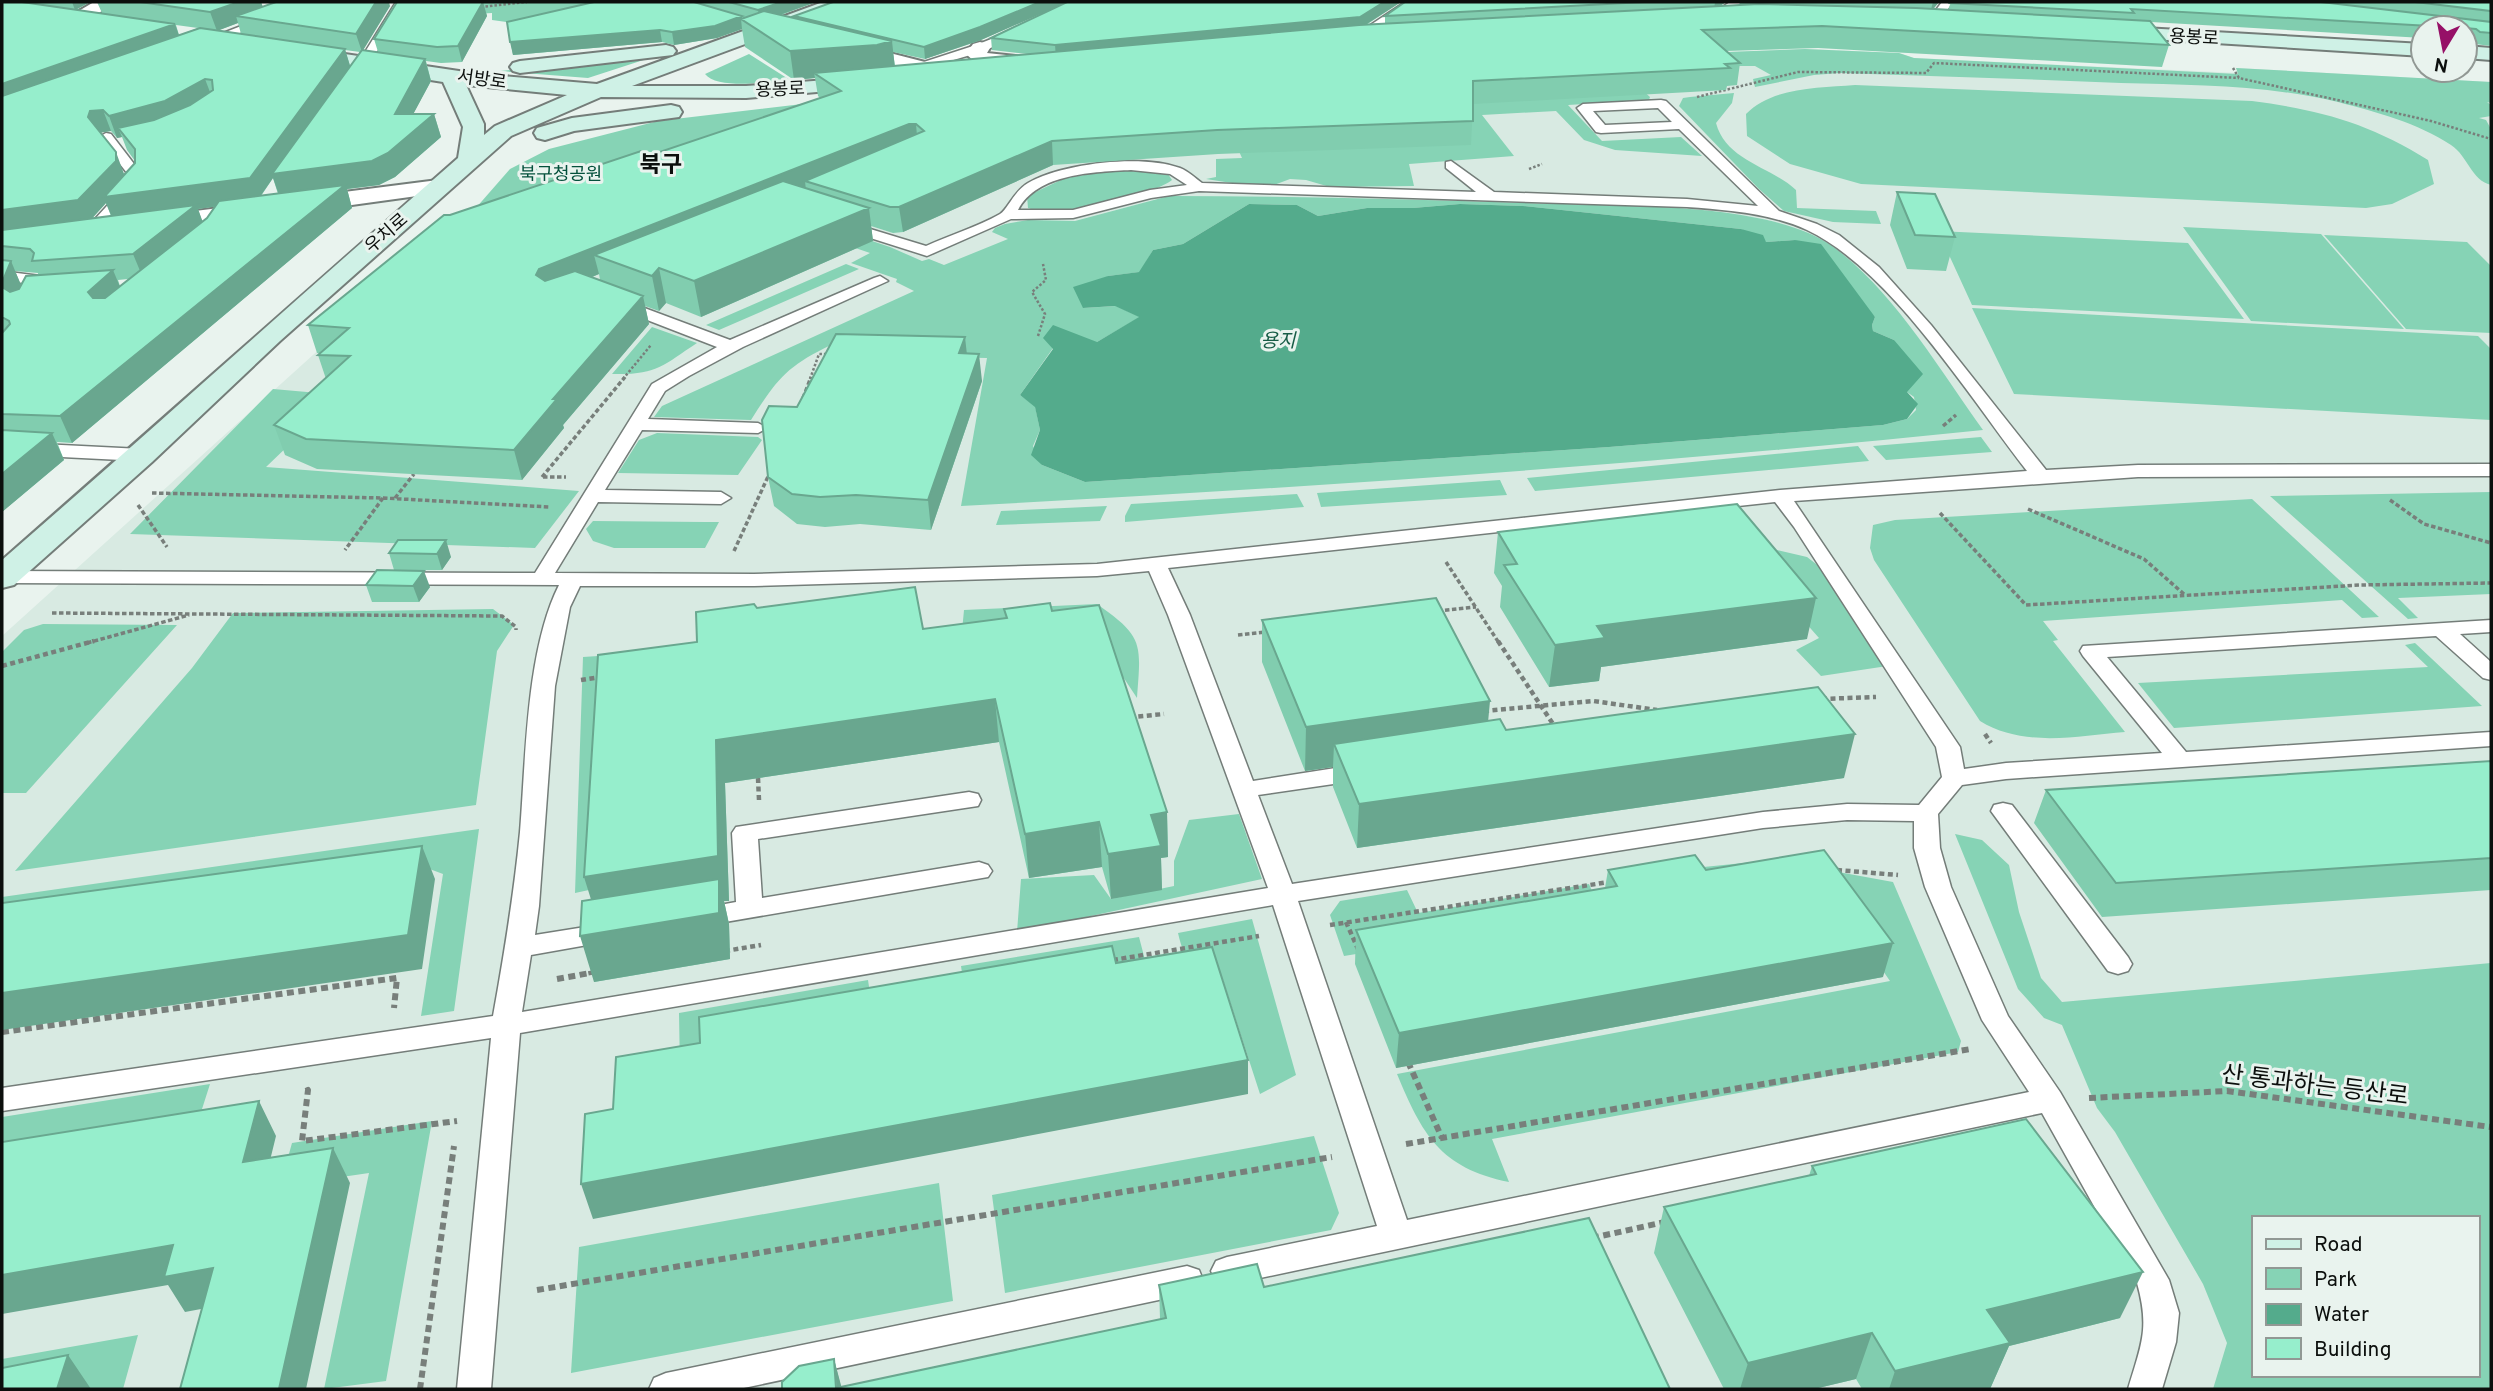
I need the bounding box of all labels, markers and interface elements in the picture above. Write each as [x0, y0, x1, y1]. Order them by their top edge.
north arrow [2409, 14, 2479, 84]
street label: 용봉로 [2169, 26, 2219, 51]
text: N [2433, 51, 2450, 77]
street label: 서방로 [456, 66, 508, 95]
street label: 용봉로 [755, 78, 805, 103]
district label: 북구 [640, 152, 682, 181]
park label: 북구청공원 [520, 164, 602, 187]
street label: 우치로 [361, 209, 413, 259]
water label: 용지 [1261, 330, 1297, 354]
street label: 산 통과하는 등산로 [2220, 1061, 2410, 1113]
legend [2252, 1216, 2479, 1377]
text: Road [2314, 1232, 2363, 1259]
text: Park [2314, 1267, 2357, 1294]
text: Water [2314, 1302, 2369, 1329]
text: Building [2314, 1337, 2392, 1364]

